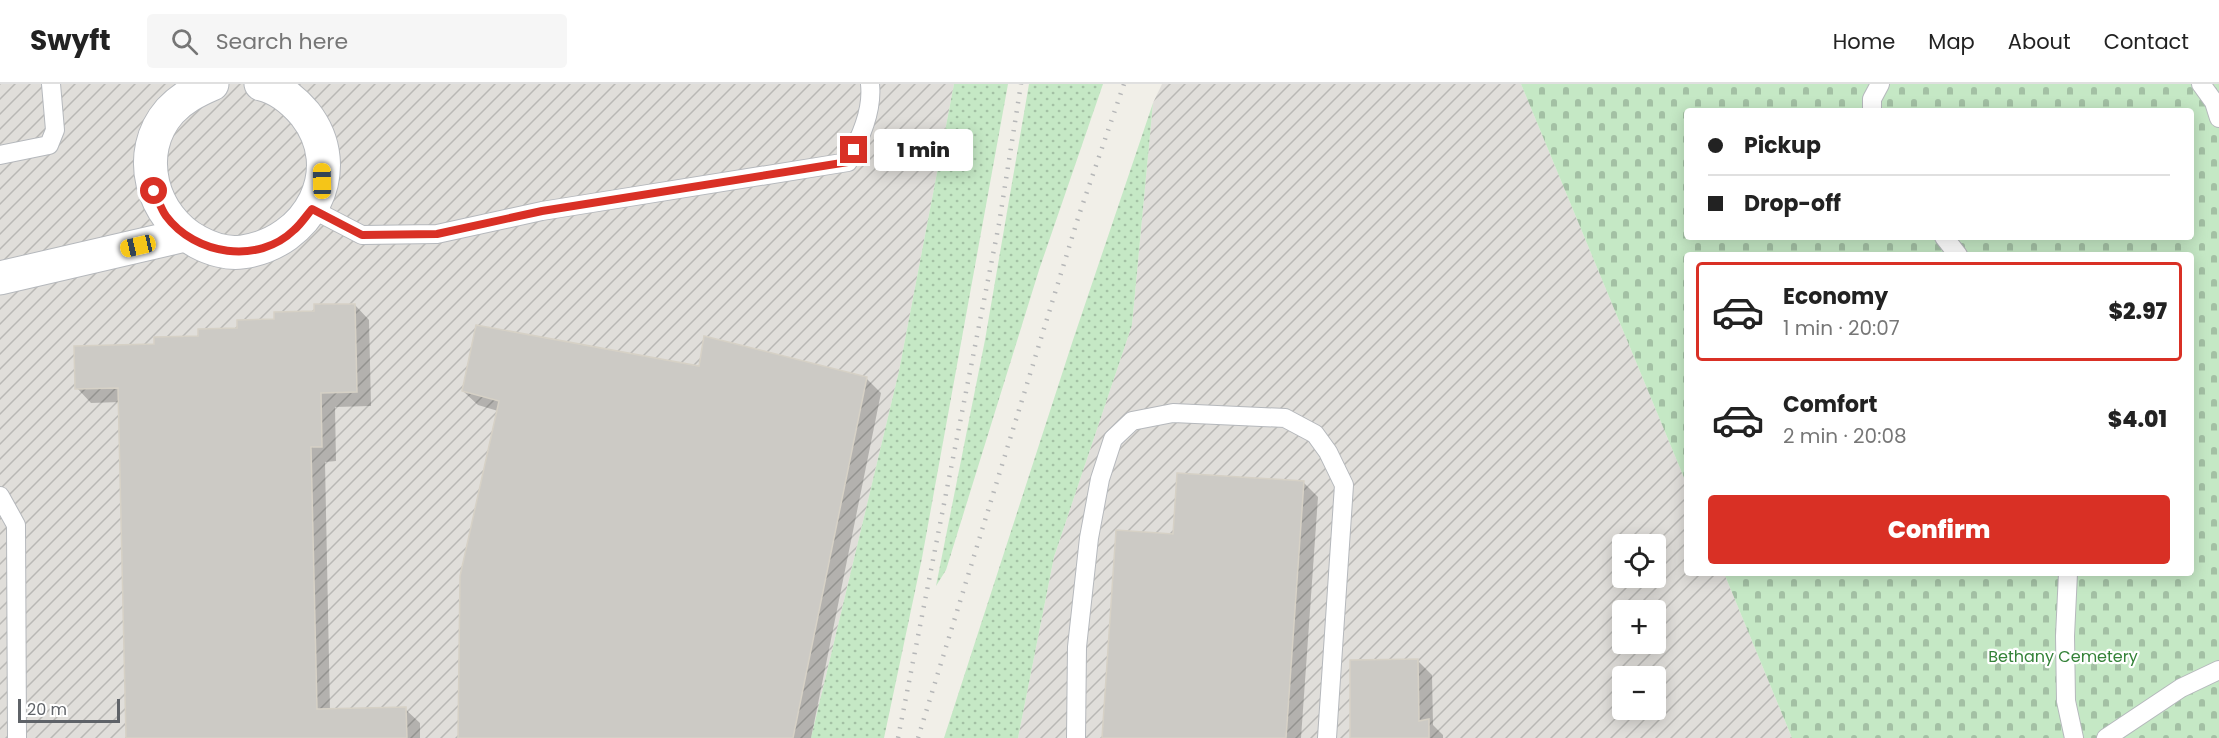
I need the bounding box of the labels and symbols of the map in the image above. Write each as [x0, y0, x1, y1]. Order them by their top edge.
callout: 1 min [875, 129, 974, 171]
route end [840, 136, 867, 163]
car [313, 163, 331, 199]
route start [140, 177, 167, 204]
car [118, 233, 158, 259]
park label: Bethany Cemetery [1988, 645, 2138, 668]
scale bar [18, 696, 120, 724]

